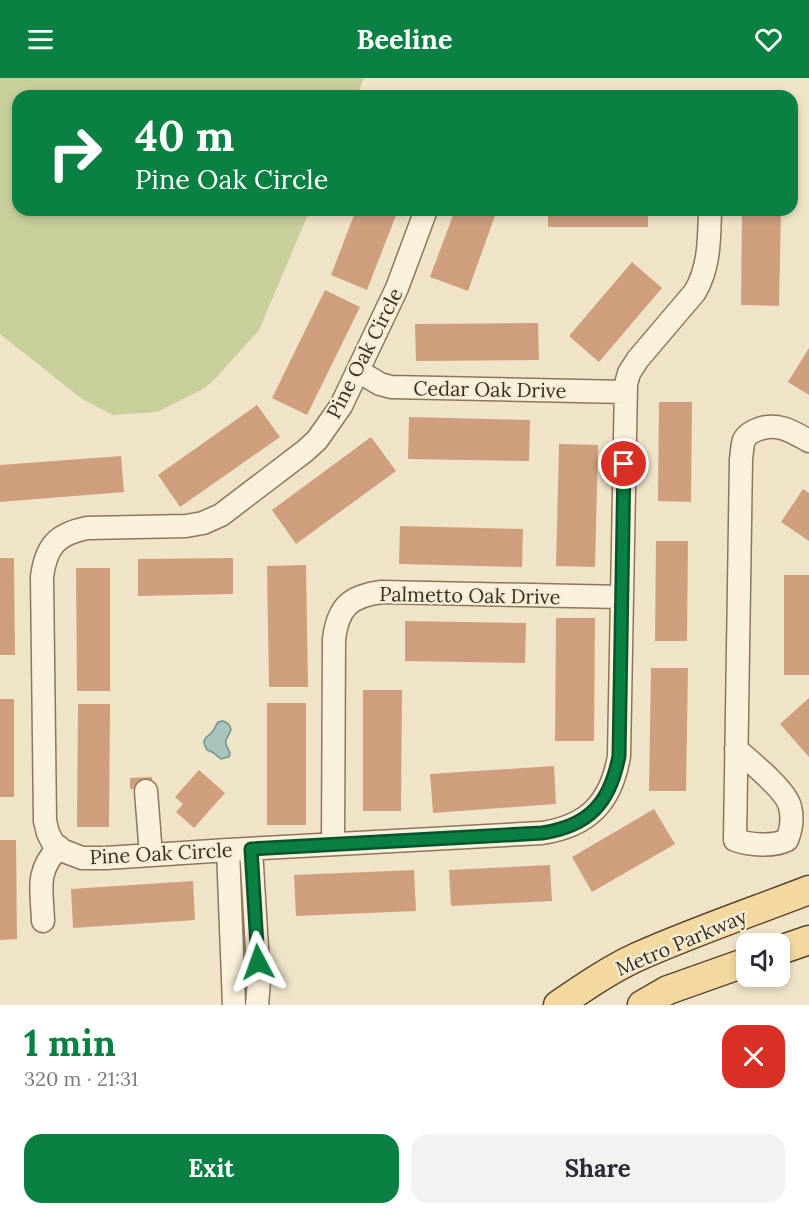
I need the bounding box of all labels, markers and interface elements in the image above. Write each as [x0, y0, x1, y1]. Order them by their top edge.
text: Beeline [357, 22, 452, 56]
icon: menu [24, 23, 57, 56]
icon: heart [752, 23, 785, 56]
text: 40 m [135, 109, 234, 163]
icon: right [36, 114, 114, 192]
text: Pine Oak Circle [135, 162, 328, 196]
street label: Pine Oak Circle [320, 283, 408, 422]
street label: Cedar Oak Drive [413, 375, 567, 403]
pin [598, 438, 649, 489]
icon: arrive [607, 447, 640, 480]
street label: Palmetto Oak Drive [379, 581, 561, 609]
street label: Pine Oak Circle [89, 837, 233, 869]
street label: Metro Parkway [612, 903, 751, 981]
position arrow [226, 930, 290, 994]
map controls [736, 933, 790, 987]
button: sound [736, 933, 790, 987]
text: 1 min [24, 1020, 116, 1066]
button: close [722, 1025, 785, 1088]
text: 320 m · 21:31 [24, 1066, 138, 1091]
button: Exit [24, 1134, 399, 1203]
button: Share [411, 1134, 785, 1203]

